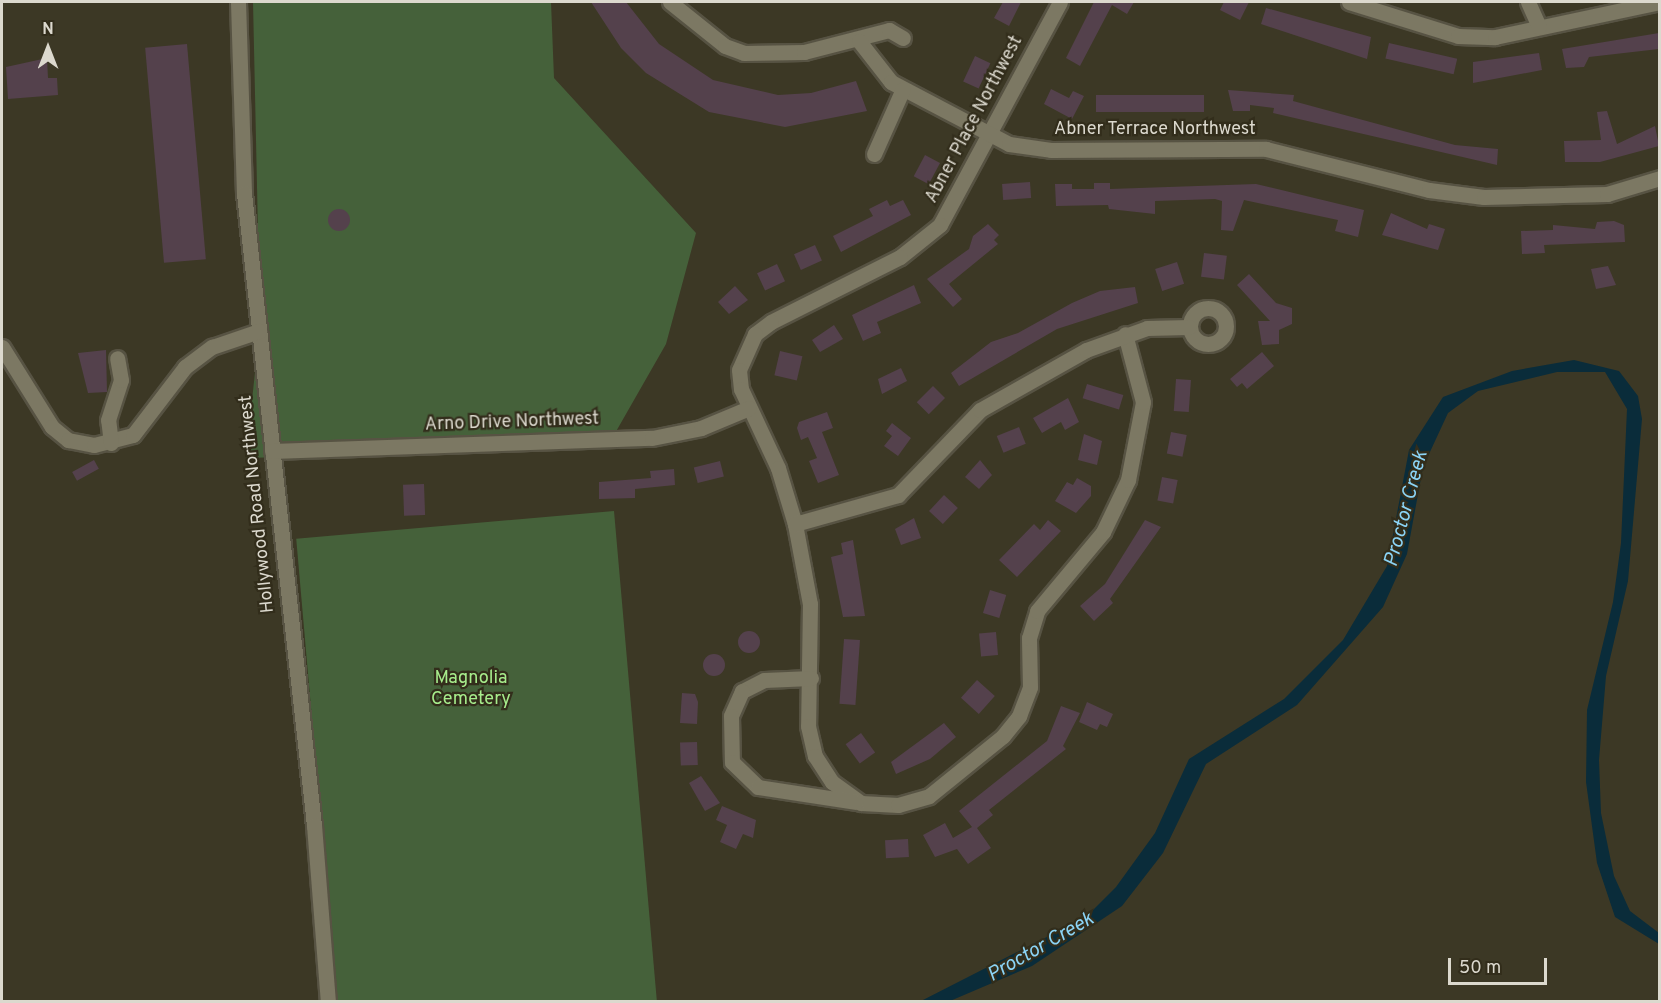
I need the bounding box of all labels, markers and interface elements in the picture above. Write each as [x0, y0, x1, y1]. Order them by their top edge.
north arrow [18, 18, 78, 78]
text: N [42, 20, 54, 40]
street label: Abner Place Northwest [922, 33, 1028, 207]
street label: Abner Terrace Northwest [1054, 119, 1256, 141]
street label: Hollywood Road Northwest [236, 394, 280, 614]
street label: Arno Drive Northwest [425, 409, 599, 437]
water label: Proctor Creek [1380, 448, 1434, 570]
park label: Magnolia Cemetery [431, 669, 511, 712]
water label: Proctor Creek [983, 908, 1099, 988]
scale bar [1451, 946, 1550, 984]
text: 50 m [1459, 957, 1501, 980]

